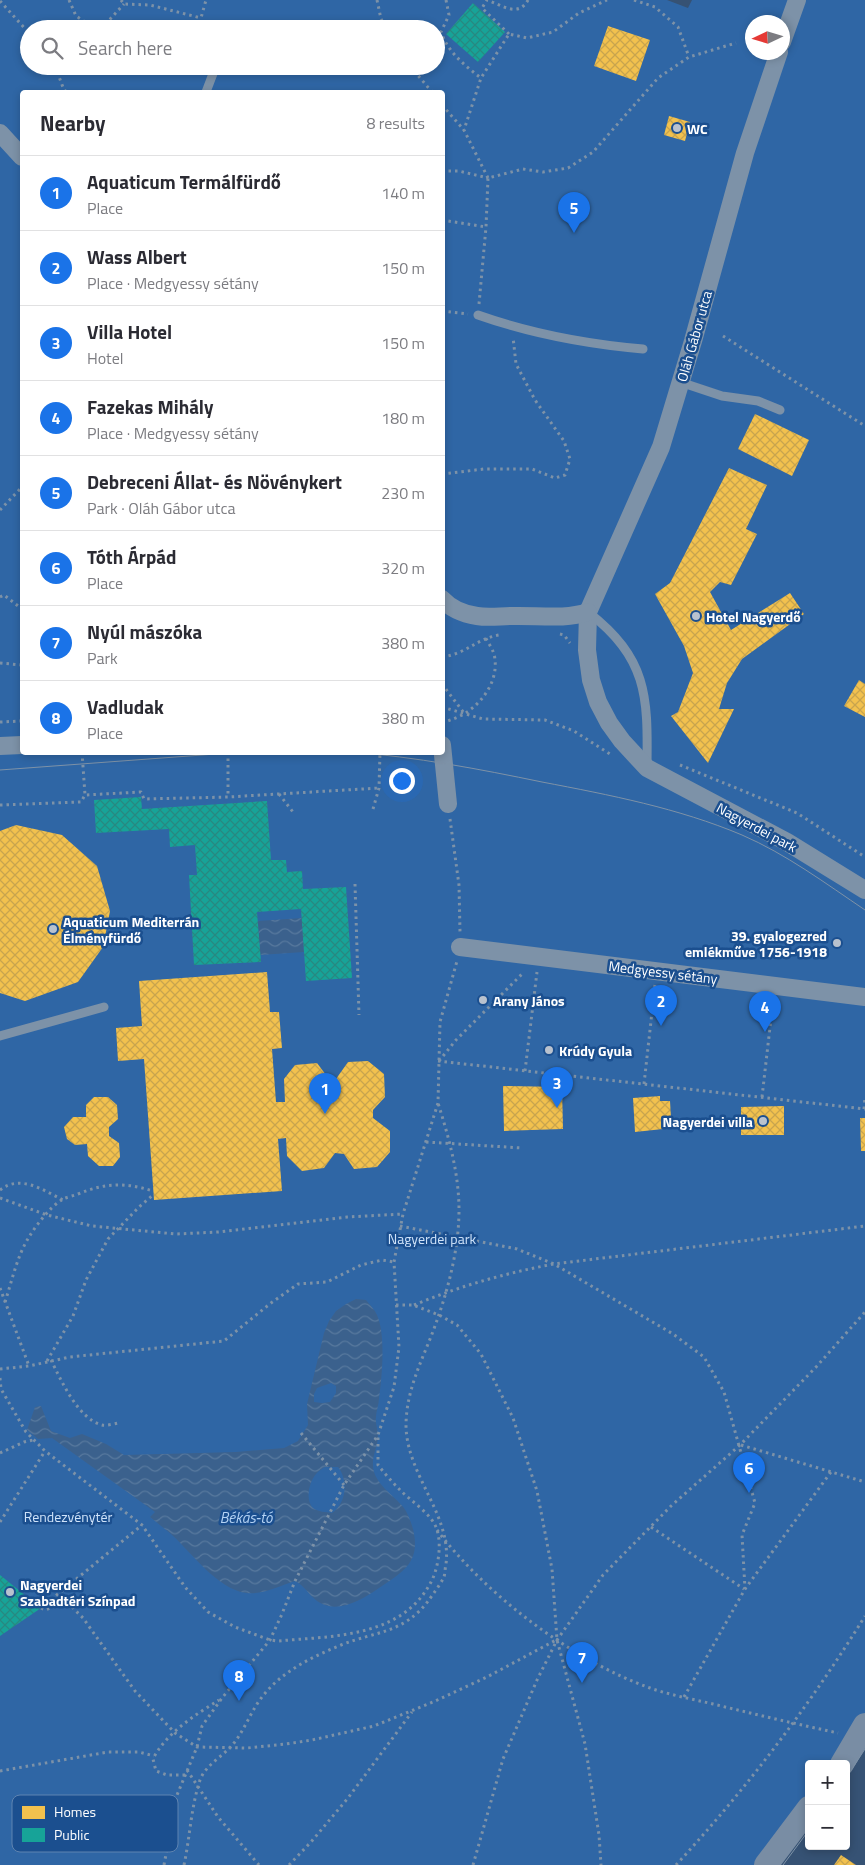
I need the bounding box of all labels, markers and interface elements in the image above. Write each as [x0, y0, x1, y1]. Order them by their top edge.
north arrow [745, 15, 790, 60]
search box [20, 20, 445, 75]
text: Search here [78, 33, 172, 62]
icon: search [38, 34, 66, 62]
text: Nearby [40, 107, 105, 139]
text: 8 results [366, 111, 425, 135]
place label: WC [687, 118, 708, 139]
marker: WC [671, 122, 683, 134]
text: Aquaticum Termálfürdő [87, 167, 281, 196]
text: 1 [52, 181, 60, 205]
text: 140 m [381, 181, 425, 205]
pin: 5 [558, 192, 590, 233]
text: Place [87, 196, 123, 220]
text: Wass Albert [87, 242, 187, 271]
text: 2 [52, 256, 60, 280]
text: 150 m [381, 256, 425, 280]
text: Place · Medgyessy sétány [87, 271, 259, 295]
street label: Oláh Gábor utca [671, 288, 717, 384]
text: Villa Hotel [87, 317, 172, 346]
text: 3 [52, 331, 60, 355]
text: 150 m [381, 331, 425, 355]
text: Hotel [87, 346, 124, 370]
text: Fazekas Mihály [87, 392, 213, 421]
text: 4 [52, 406, 60, 430]
text: 180 m [381, 406, 425, 430]
text: Place · Medgyessy sétány [87, 421, 259, 445]
text: Debreceni Állat- és Növénykert [87, 467, 342, 496]
text: 5 [52, 481, 60, 505]
text: 230 m [381, 481, 425, 505]
text: Park · Oláh Gábor utca [87, 496, 235, 520]
text: Tóth Árpád [87, 542, 176, 571]
text: 6 [52, 556, 60, 580]
text: 320 m [381, 556, 425, 580]
text: Place [87, 571, 123, 595]
place label: Hotel Nagyerdő [706, 606, 801, 627]
marker: Hotel Nagyerdő [690, 610, 702, 622]
text: Nyúl mászóka [87, 617, 202, 646]
text: 7 [52, 631, 60, 655]
text: 380 m [381, 631, 425, 655]
text: Park [87, 646, 118, 670]
text: Vadludak [87, 692, 164, 721]
text: 8 [52, 706, 60, 730]
text: 380 m [381, 706, 425, 730]
text: Place [87, 721, 123, 745]
your location [389, 768, 415, 794]
street label: Nagyerdei park [713, 797, 801, 857]
place label: Aquaticum Mediterrán Élményfürdő [63, 911, 199, 948]
marker: Aquaticum Mediterrán Élményfürdő [47, 923, 59, 935]
place label: 39. gyalogezred emlékműve 1756-1918 [685, 925, 827, 962]
marker: 39. gyalogezred emlékműve 1756-1918 [831, 937, 843, 949]
street label: Medgyessy sétány [607, 955, 719, 989]
pin: 2 [645, 985, 677, 1026]
place label: Arany János [493, 990, 565, 1011]
pin: 4 [749, 991, 781, 1032]
marker: Arany János [477, 994, 489, 1006]
place label: Krúdy Gyula [559, 1040, 632, 1061]
marker: Krúdy Gyula [543, 1044, 555, 1056]
pin: 3 [541, 1067, 573, 1108]
pin: 1 [309, 1073, 341, 1114]
place label: Nagyerdei villa [663, 1111, 753, 1132]
marker: Nagyerdei villa [757, 1115, 769, 1127]
park label: Nagyerdei park [388, 1228, 477, 1249]
pin: 6 [733, 1452, 765, 1493]
park label: Rendezvénytér [24, 1506, 112, 1527]
water label: Békás-tó [220, 1506, 273, 1529]
place label: Nagyerdei Szabadtéri Színpad [20, 1574, 136, 1611]
marker: Nagyerdei Szabadtéri Színpad [4, 1586, 16, 1598]
pin: 7 [566, 1642, 598, 1683]
pin: 8 [223, 1660, 255, 1701]
map controls [805, 1760, 850, 1850]
button: + [805, 1760, 850, 1805]
legend [12, 1795, 178, 1852]
text: Homes [54, 1801, 96, 1822]
button: − [805, 1805, 850, 1850]
text: Public [54, 1824, 90, 1845]

